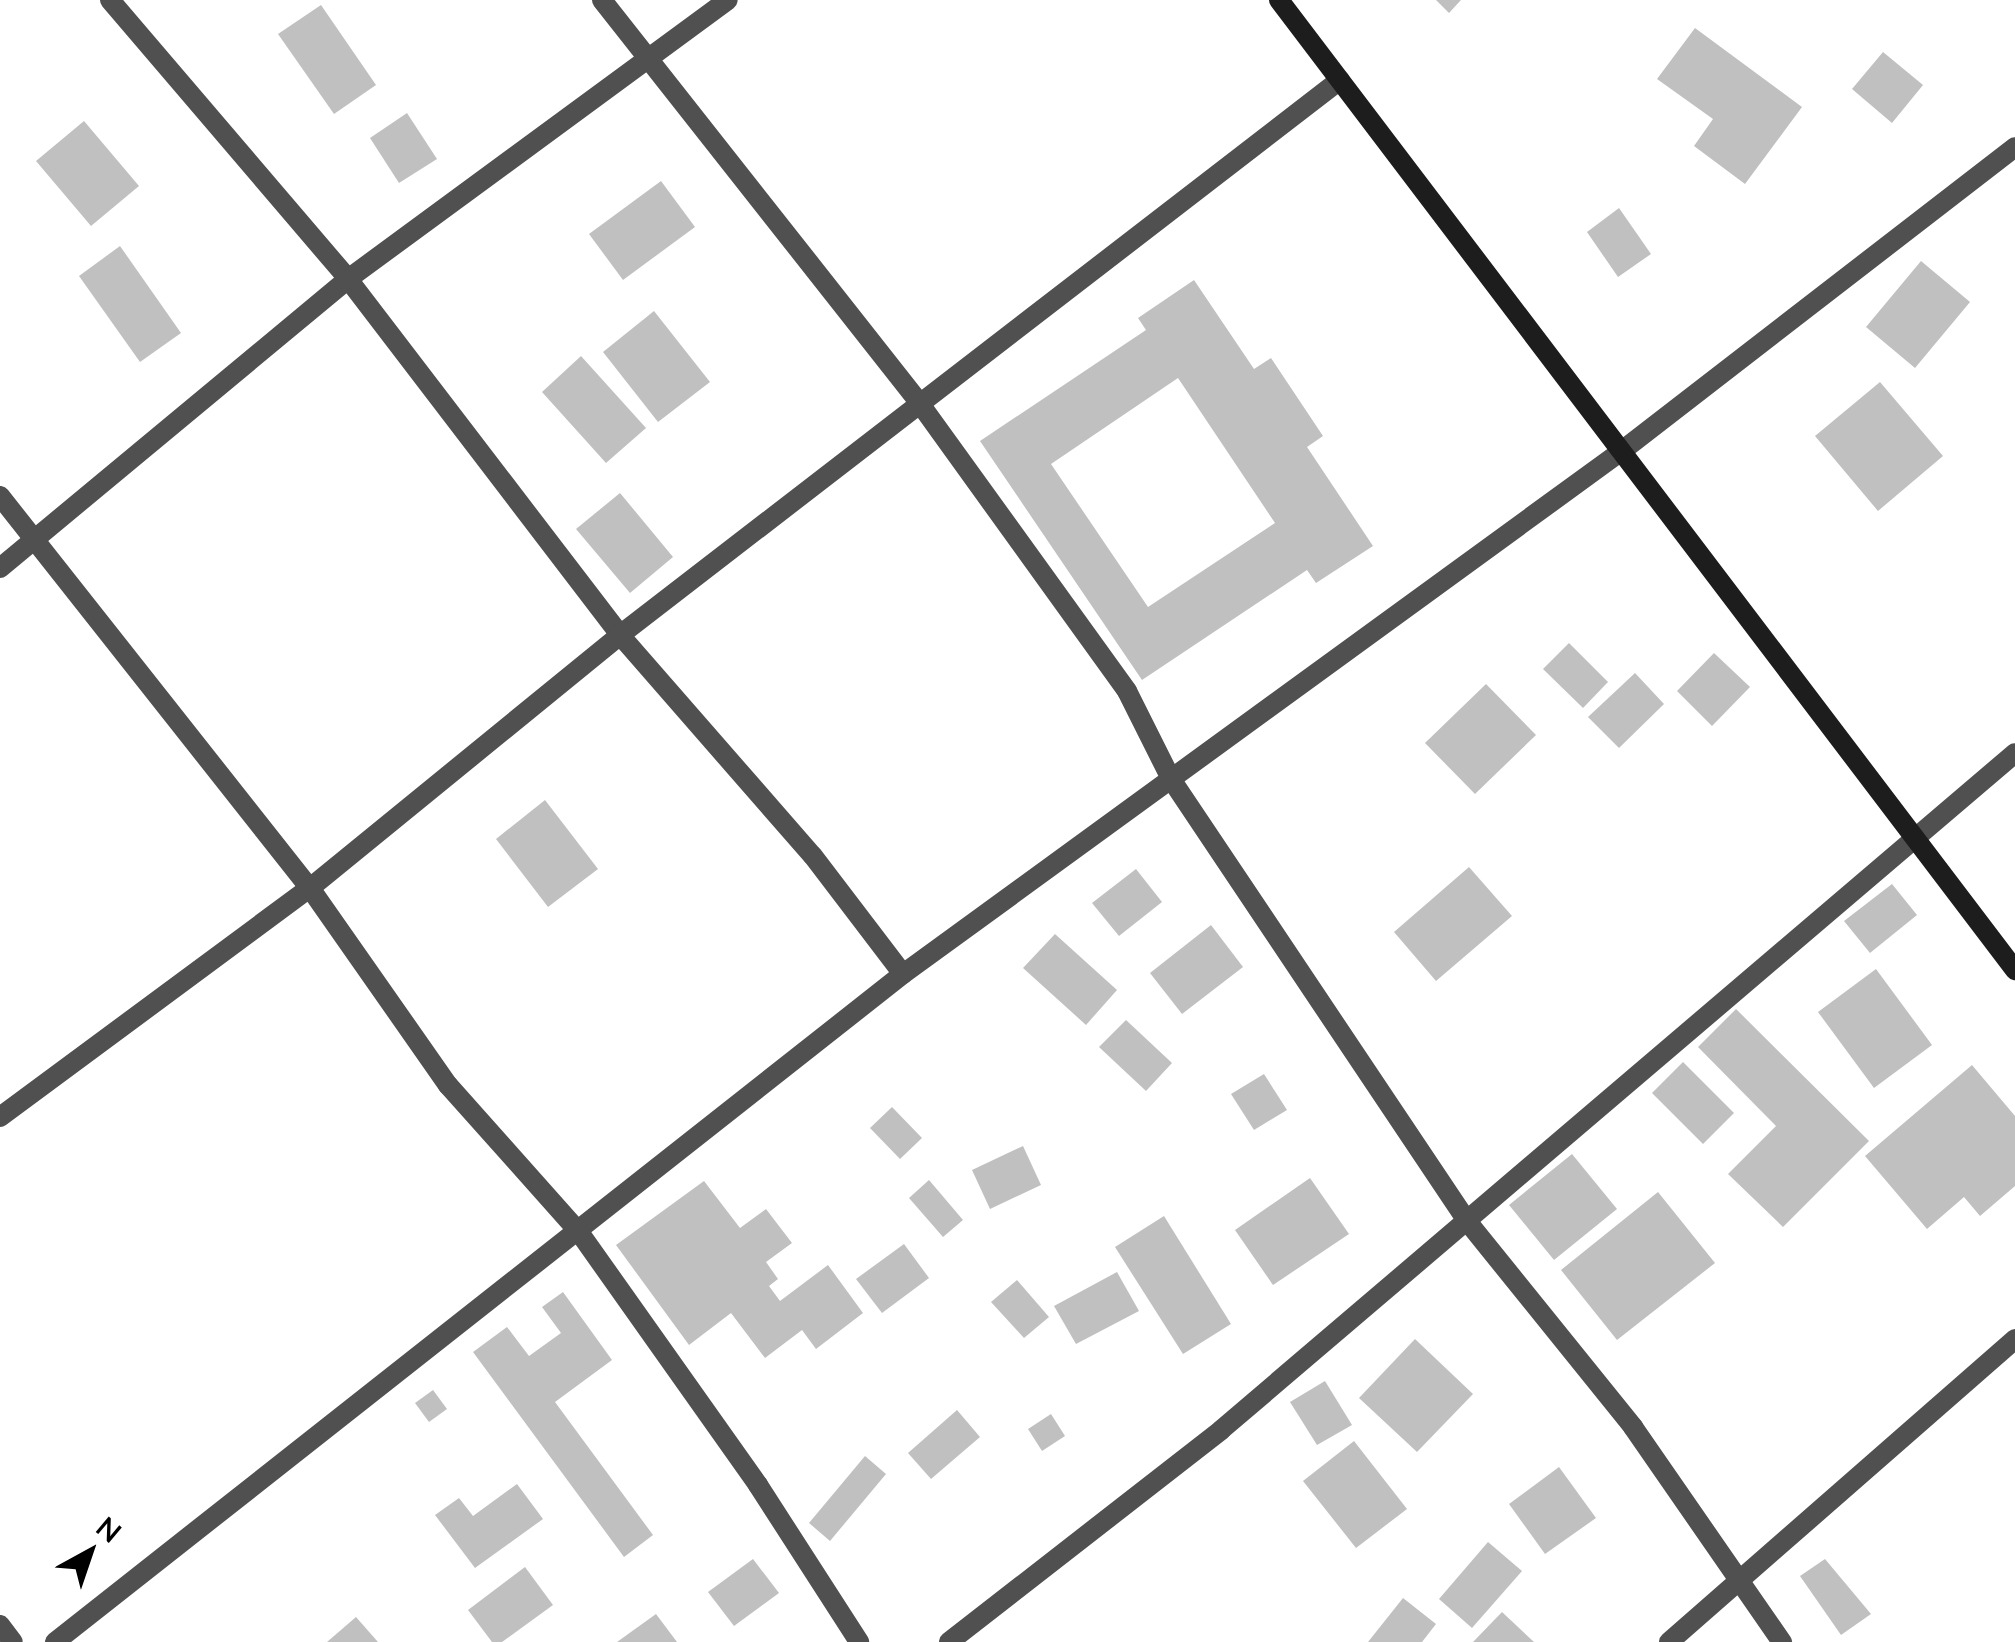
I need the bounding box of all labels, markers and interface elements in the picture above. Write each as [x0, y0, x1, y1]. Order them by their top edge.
north arrow [40, 1502, 140, 1602]
text: N [90, 1509, 128, 1549]

